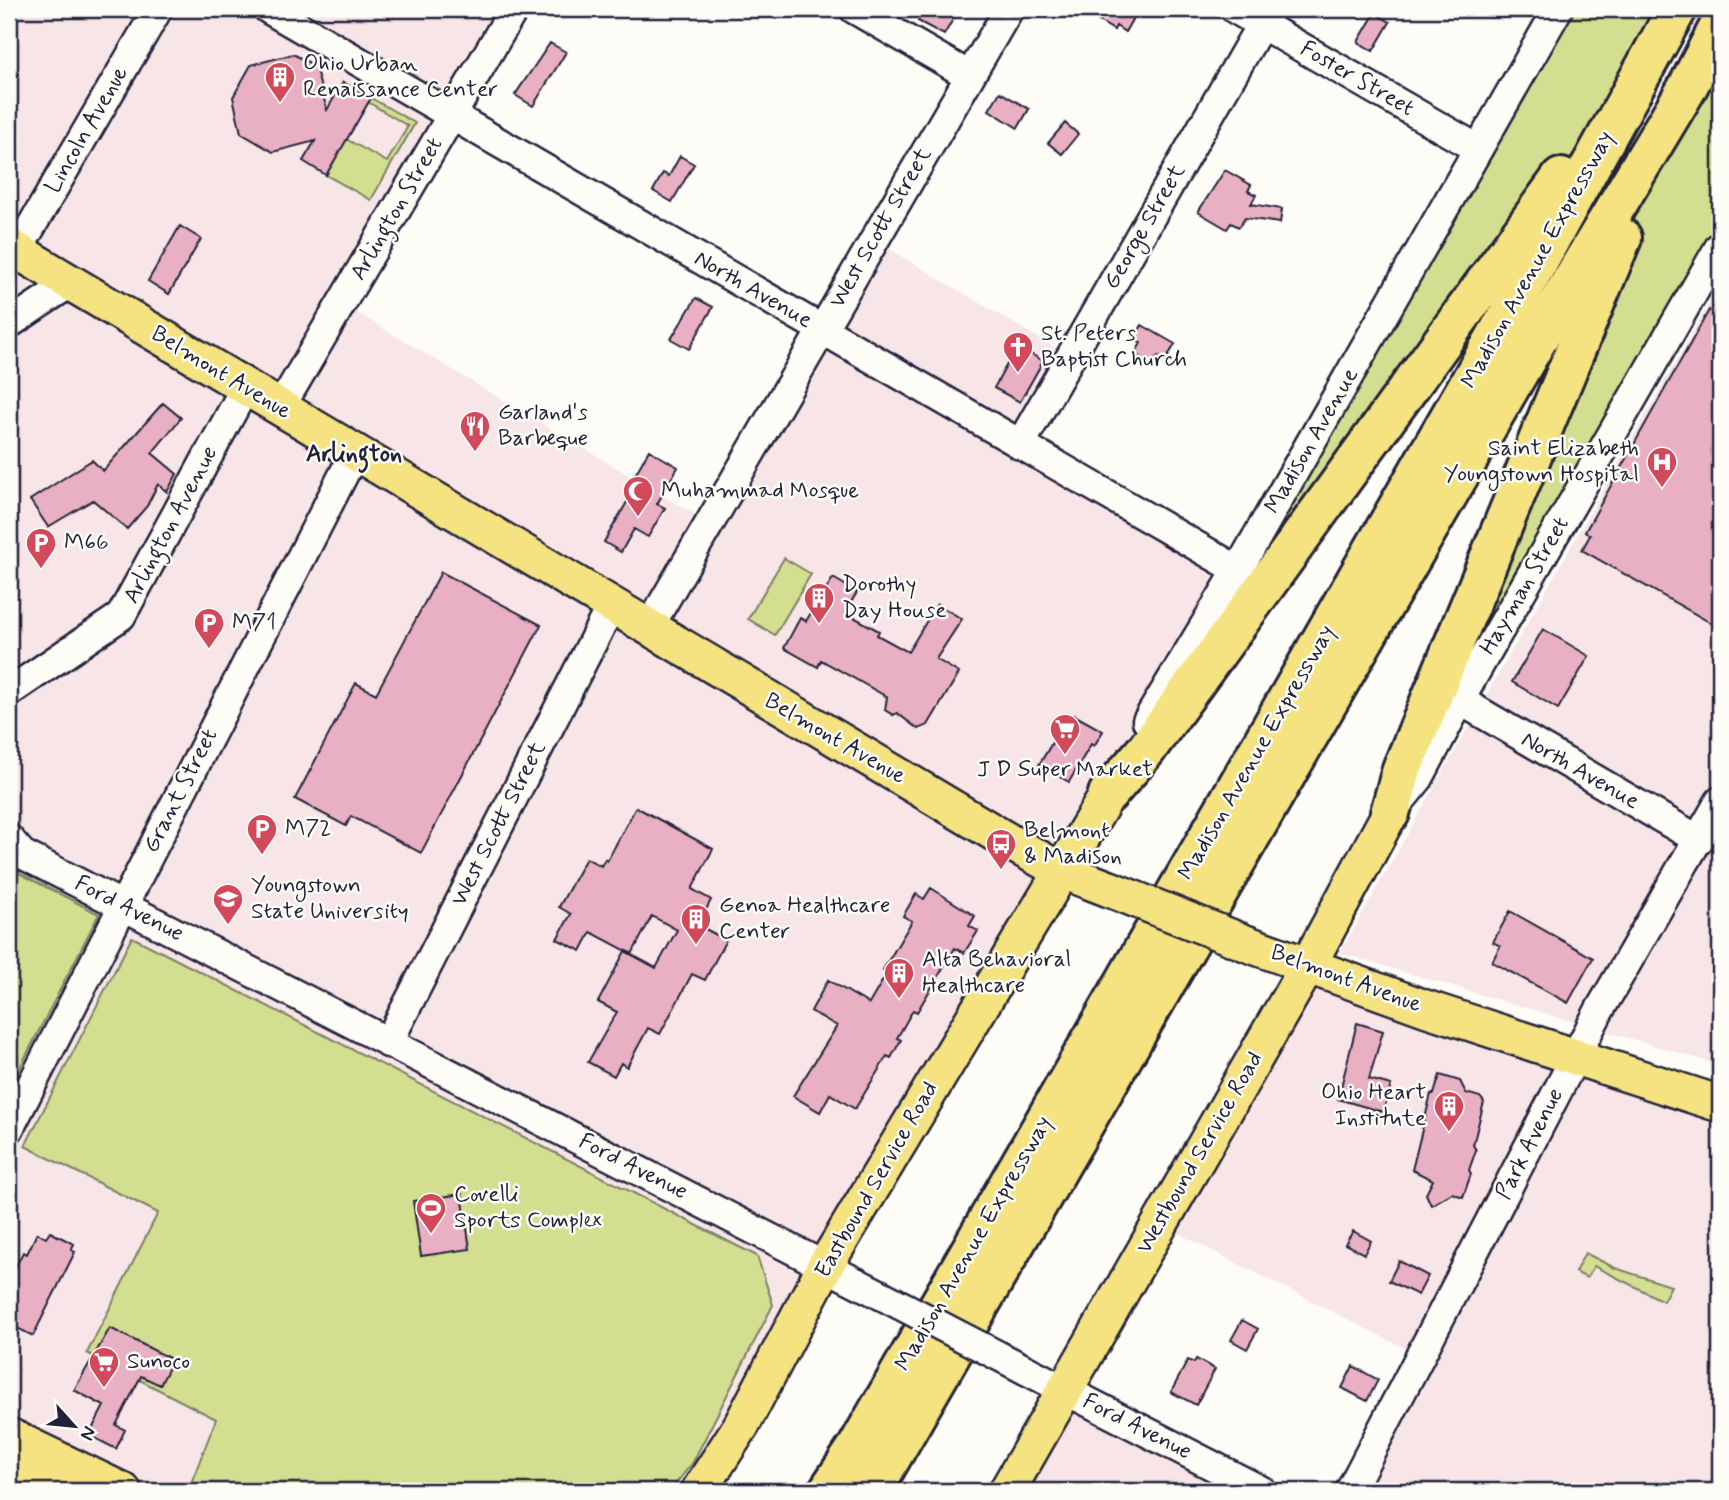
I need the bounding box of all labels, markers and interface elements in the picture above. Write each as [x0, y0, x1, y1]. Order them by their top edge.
street label: Foster Street [1295, 34, 1419, 124]
place label: Ohio Urban Renaissance Center [303, 49, 498, 105]
building icon: Ohio Urban Renaissance Center [263, 60, 297, 104]
street label: Lincoln Avenue [39, 61, 136, 199]
street label: Madison Avenue Expressway [1455, 126, 1621, 394]
street label: Arlington Street [344, 132, 452, 287]
street label: West Scott Street [823, 142, 939, 314]
street label: George Street [1097, 159, 1195, 296]
street label: North Avenue [688, 244, 818, 336]
street label: Belmont Avenue [145, 319, 297, 427]
place label: St. Peters Baptist Church [1041, 319, 1187, 375]
church icon: St. Peters Baptist Church [1001, 330, 1035, 374]
street label: Madison Avenue [1258, 363, 1366, 519]
place label: Garland's Barbeque [498, 398, 588, 454]
restaurant icon: Garland's Barbeque [458, 409, 492, 453]
place label: Saint Elizabeth Youngstown Hospital [1444, 434, 1639, 492]
district label: Arlington [306, 439, 402, 473]
street label: Arlington Avenue [117, 441, 227, 610]
hospital icon: Saint Elizabeth Youngstown Hospital [1645, 445, 1679, 489]
mosque icon: Muhammad Mosque [621, 474, 655, 518]
place label: Muhammad Mosque [661, 476, 859, 506]
street label: Hayman Street [1473, 511, 1577, 661]
parking icon: M66 [24, 526, 58, 570]
place label: M66 [64, 528, 109, 558]
place label: Dorothy Day House [842, 570, 947, 626]
building icon: Dorothy Day House [802, 581, 836, 625]
parking icon: M71 [192, 606, 226, 650]
place label: M71 [232, 608, 276, 638]
street label: Madison Avenue Expressway [1172, 620, 1342, 886]
street label: Belmont Avenue [759, 686, 911, 792]
supermarket icon: J D Super Market [1048, 712, 1082, 756]
street label: Grant Street [137, 724, 225, 858]
street label: North Avenue [1515, 725, 1645, 817]
street label: West Scott Street [445, 736, 554, 911]
place label: J D Super Market [977, 755, 1153, 785]
parking icon: M72 [245, 812, 279, 856]
place label: M72 [285, 814, 331, 844]
place label: Belmont & Madison [1024, 816, 1122, 872]
bus stop icon: Belmont & Madison [984, 827, 1018, 871]
street label: Ford Avenue [69, 869, 189, 949]
place label: Youngstown State University [251, 871, 409, 927]
school or university icon: Youngstown State University [211, 882, 245, 926]
place label: Genoa Healthcare Center [719, 891, 890, 947]
building icon: Genoa Healthcare Center [679, 902, 713, 946]
street label: Belmont Avenue [1266, 938, 1426, 1020]
place label: Alta Behavioral Healthcare [922, 945, 1071, 1001]
building icon: Alta Behavioral Healthcare [882, 956, 916, 1000]
street label: Westbound Service Road [1130, 1046, 1270, 1260]
street label: Eastbound Service Road [808, 1076, 946, 1284]
place label: Ohio Heart Institute [1321, 1078, 1426, 1134]
street label: Park Avenue [1489, 1083, 1571, 1205]
building icon: Ohio Heart Institute [1432, 1089, 1466, 1133]
street label: Madison Avenue Expressway [889, 1111, 1059, 1377]
street label: Ford Avenue [573, 1127, 693, 1207]
place label: Covelli Sports Complex [454, 1180, 602, 1236]
sports icon: Covelli Sports Complex [414, 1191, 448, 1235]
supermarket icon: Sunoco [87, 1345, 121, 1389]
place label: Sunoco [127, 1347, 190, 1377]
street label: Ford Avenue [1077, 1387, 1197, 1467]
north arrow [38, 1392, 108, 1462]
text: N [74, 1422, 102, 1444]

